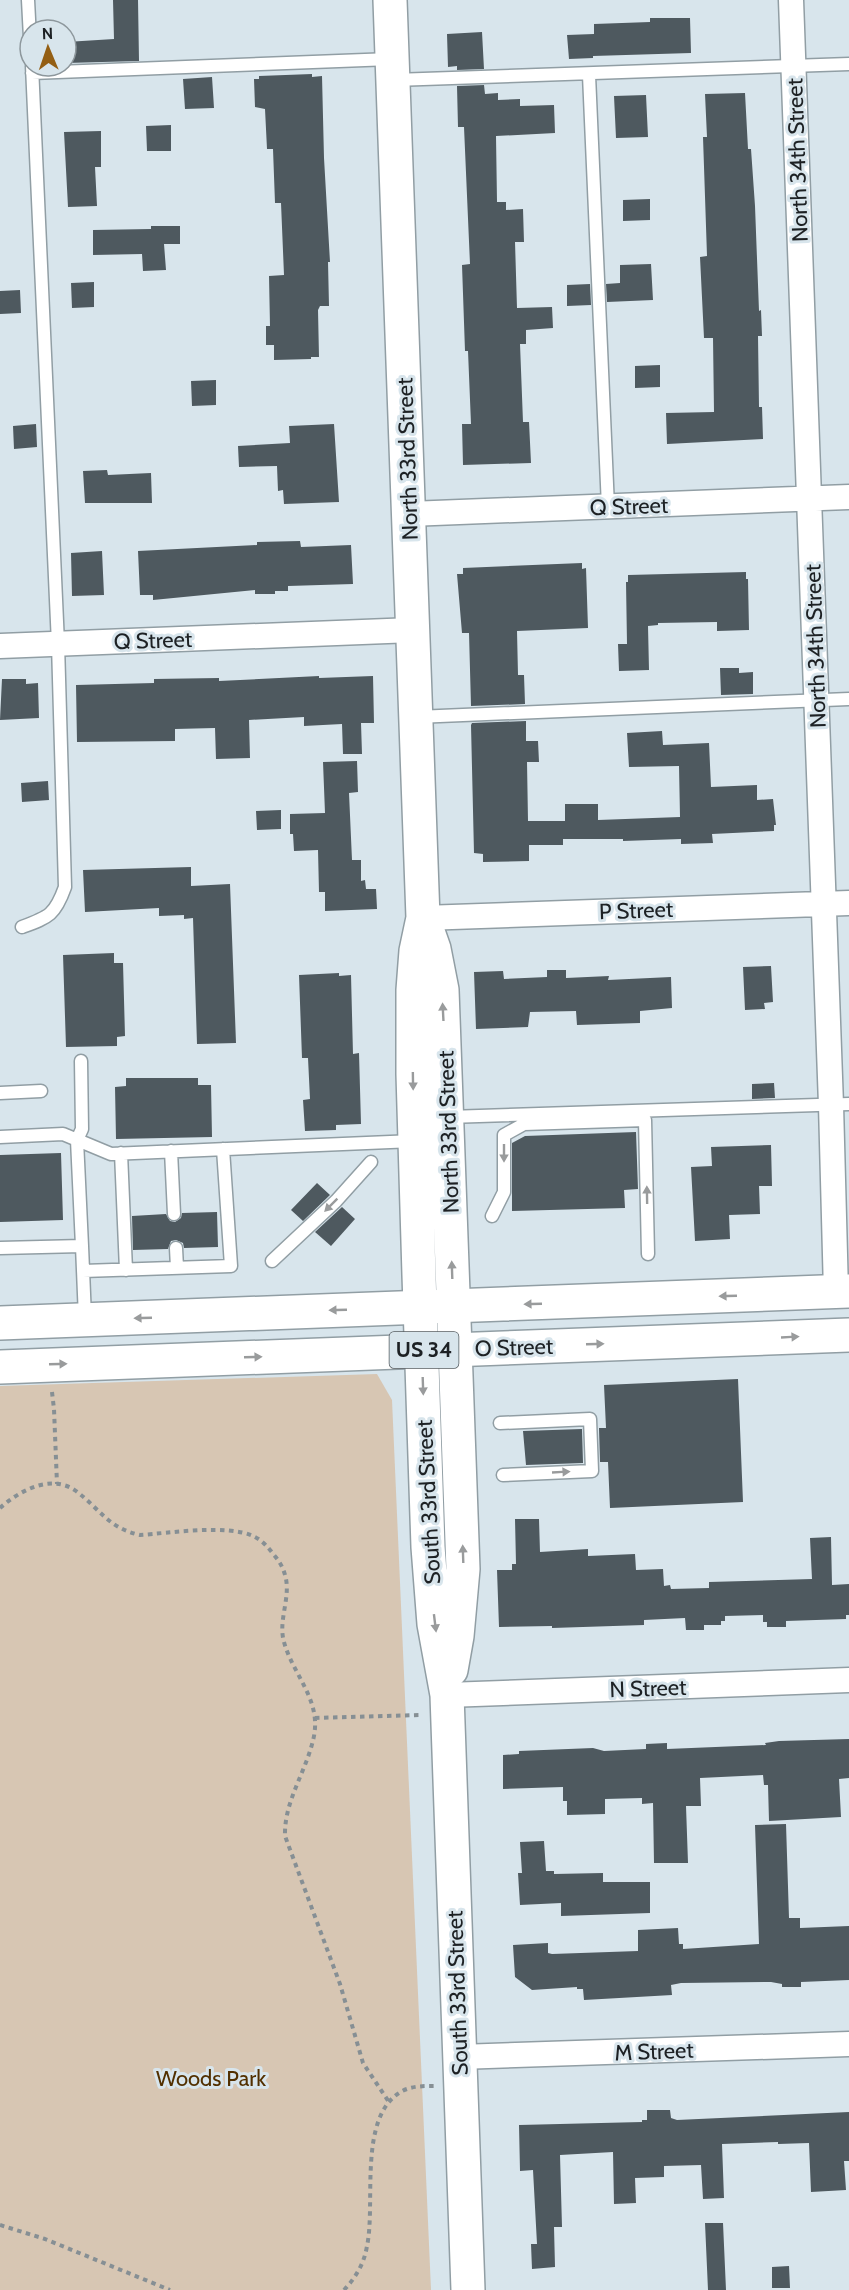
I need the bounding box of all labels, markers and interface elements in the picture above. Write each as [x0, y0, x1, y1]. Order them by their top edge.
north arrow [18, 18, 78, 78]
text: N [42, 24, 53, 43]
street label: North 34th Street [781, 77, 814, 242]
street label: North 33rd Street [391, 377, 424, 541]
street label: Q Street [589, 492, 669, 521]
street label: North 34th Street [799, 563, 832, 728]
street label: Q Street [113, 626, 193, 655]
street label: P Street [599, 896, 674, 925]
one-way arrow [438, 1002, 447, 1021]
street label: North 33rd Street [432, 1050, 465, 1214]
one-way arrow [408, 1071, 418, 1090]
one-way arrow [499, 1144, 509, 1163]
one-way arrow [642, 1186, 652, 1205]
one-way arrow [325, 1197, 339, 1211]
one-way arrow [448, 1260, 457, 1279]
one-way arrow [718, 1291, 737, 1301]
one-way arrow [523, 1299, 542, 1308]
one-way arrow [328, 1306, 347, 1315]
one-way arrow [133, 1313, 152, 1322]
road number: US 34 [390, 1332, 458, 1368]
street label: O Street [474, 1333, 554, 1362]
one-way arrow [780, 1333, 799, 1342]
one-way arrow [586, 1340, 605, 1349]
one-way arrow [244, 1352, 263, 1362]
one-way arrow [49, 1360, 68, 1369]
one-way arrow [418, 1377, 428, 1396]
street label: South 33rd Street [411, 1418, 446, 1585]
one-way arrow [551, 1468, 570, 1477]
one-way arrow [458, 1544, 467, 1563]
one-way arrow [430, 1613, 439, 1632]
street label: N Street [609, 1674, 688, 1703]
street label: South 33rd Street [441, 1910, 474, 2076]
street label: M Street [614, 2037, 695, 2066]
park label: Woods Park [156, 2065, 266, 2092]

